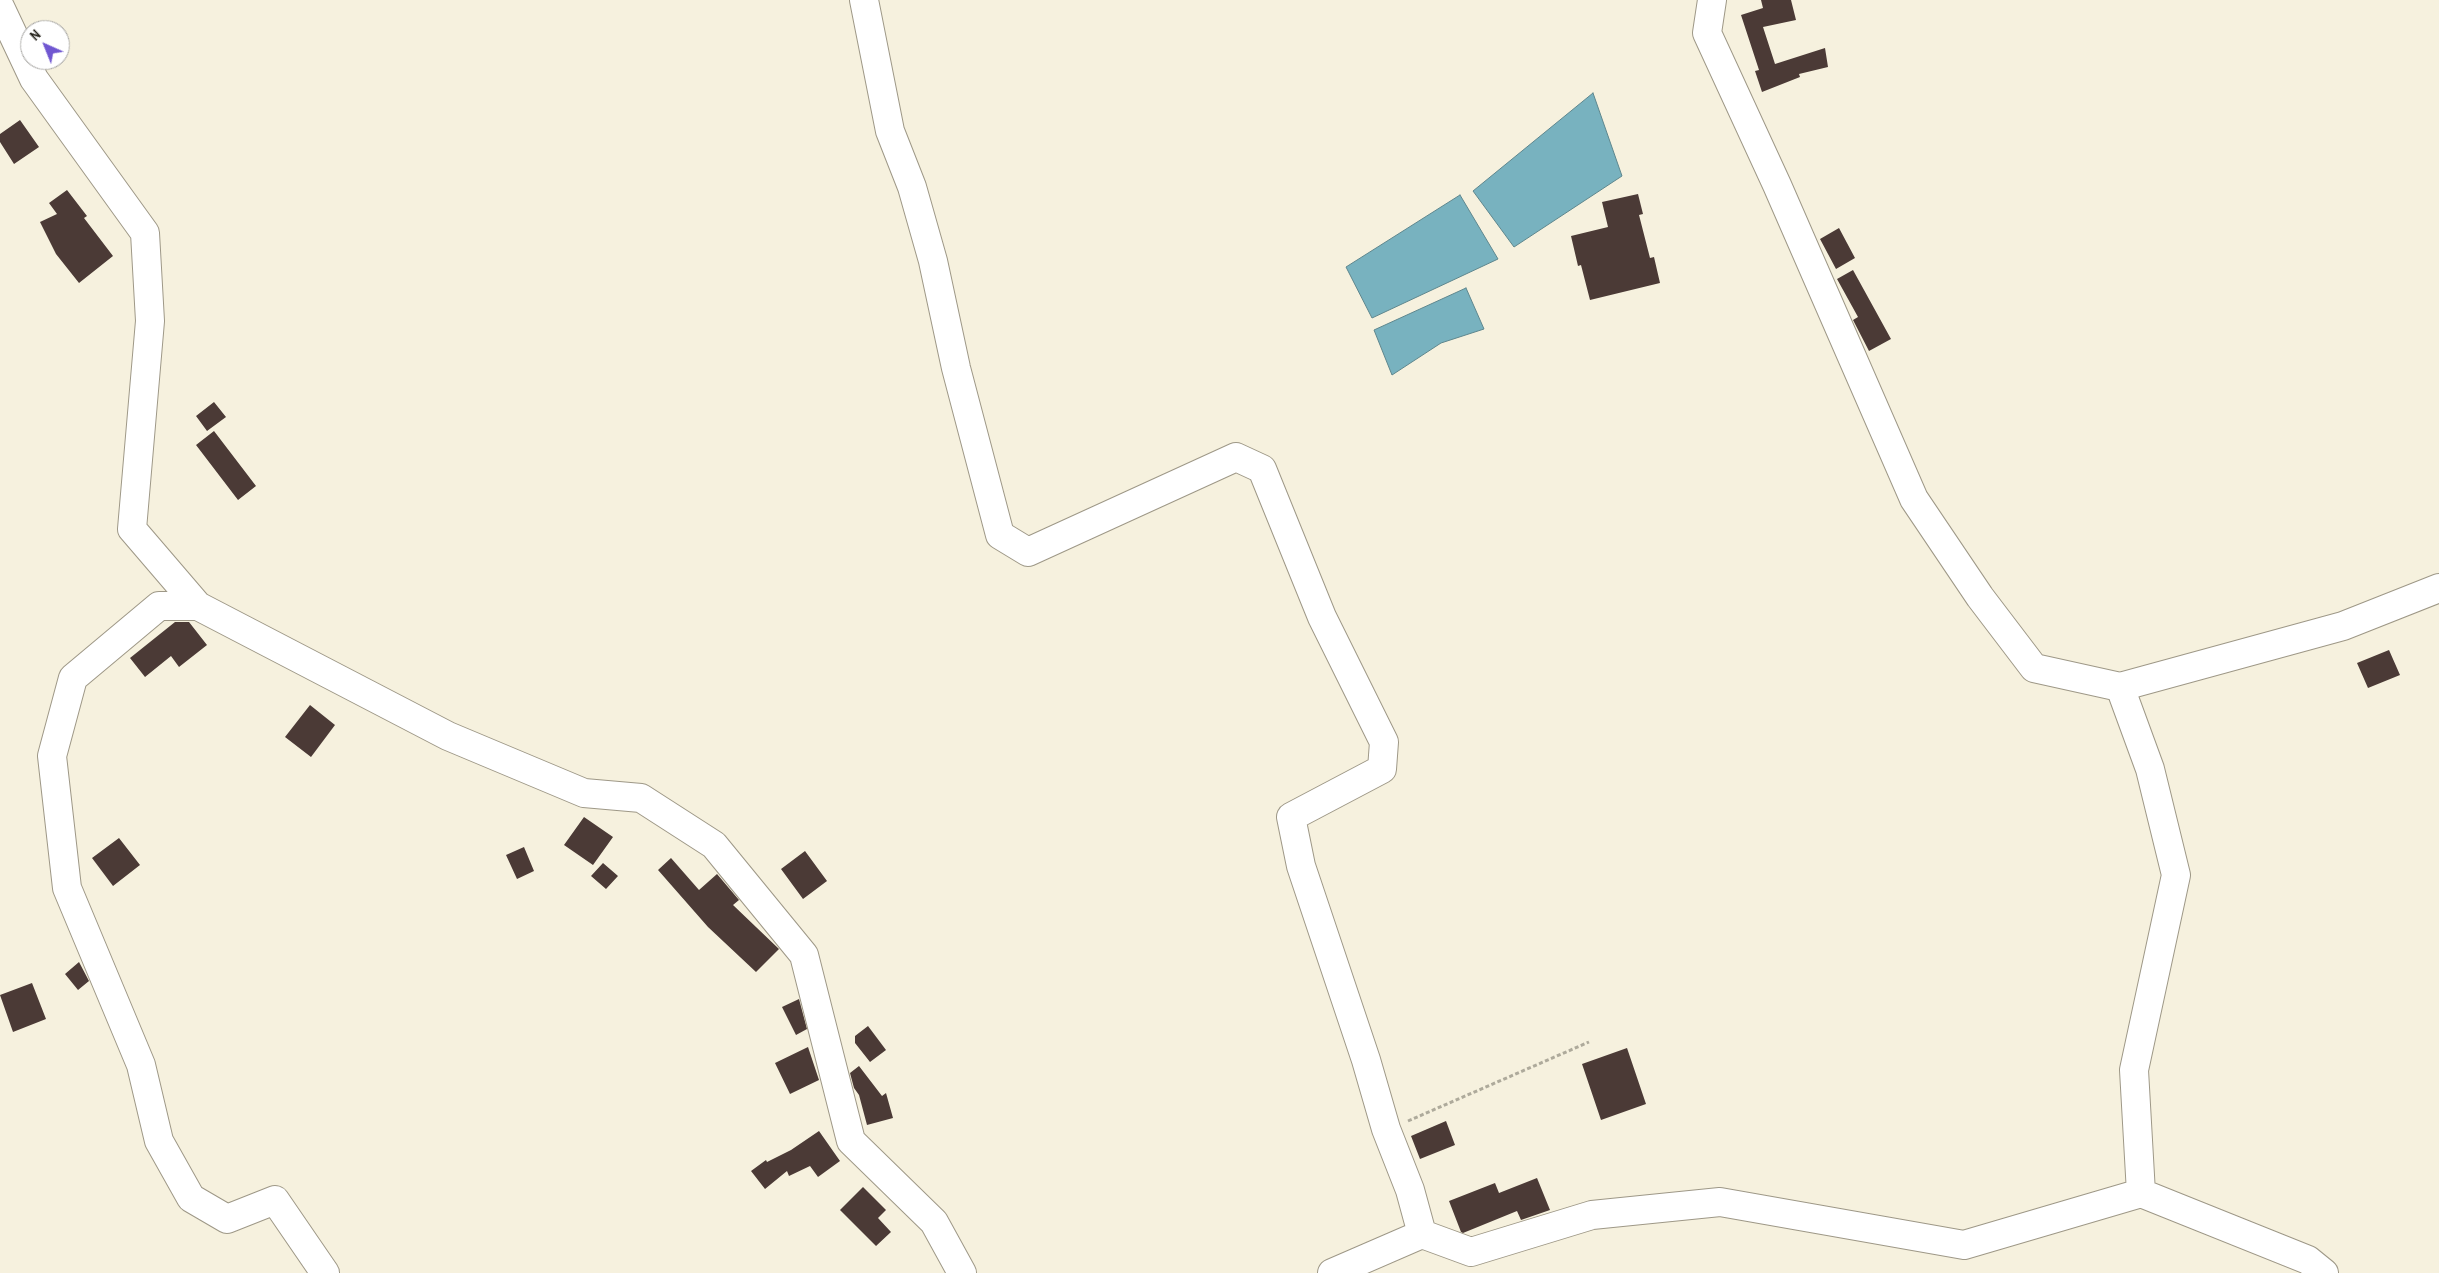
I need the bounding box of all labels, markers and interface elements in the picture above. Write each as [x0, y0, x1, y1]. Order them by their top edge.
north arrow [20, 20, 70, 70]
text: N [26, 26, 45, 44]

